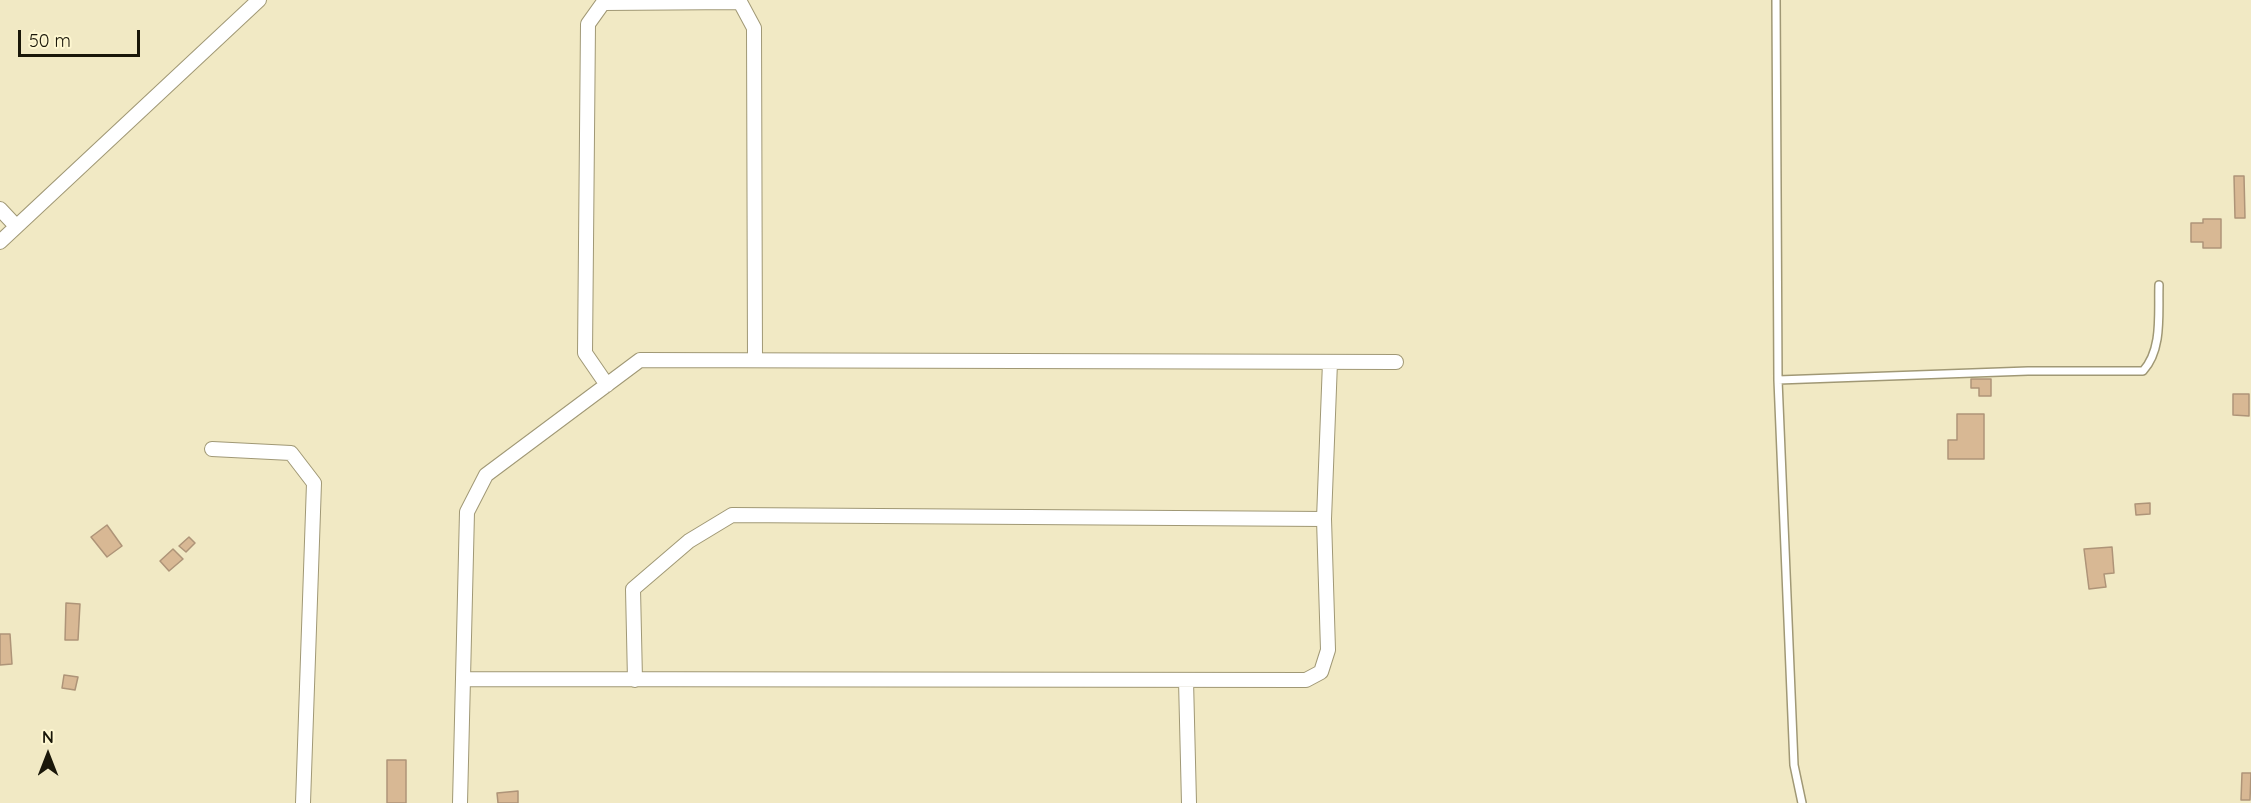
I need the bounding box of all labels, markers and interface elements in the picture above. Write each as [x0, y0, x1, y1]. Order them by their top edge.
scale bar [21, 18, 142, 56]
text: 50 m [29, 29, 71, 52]
north arrow [18, 725, 78, 785]
text: N [42, 727, 54, 747]

